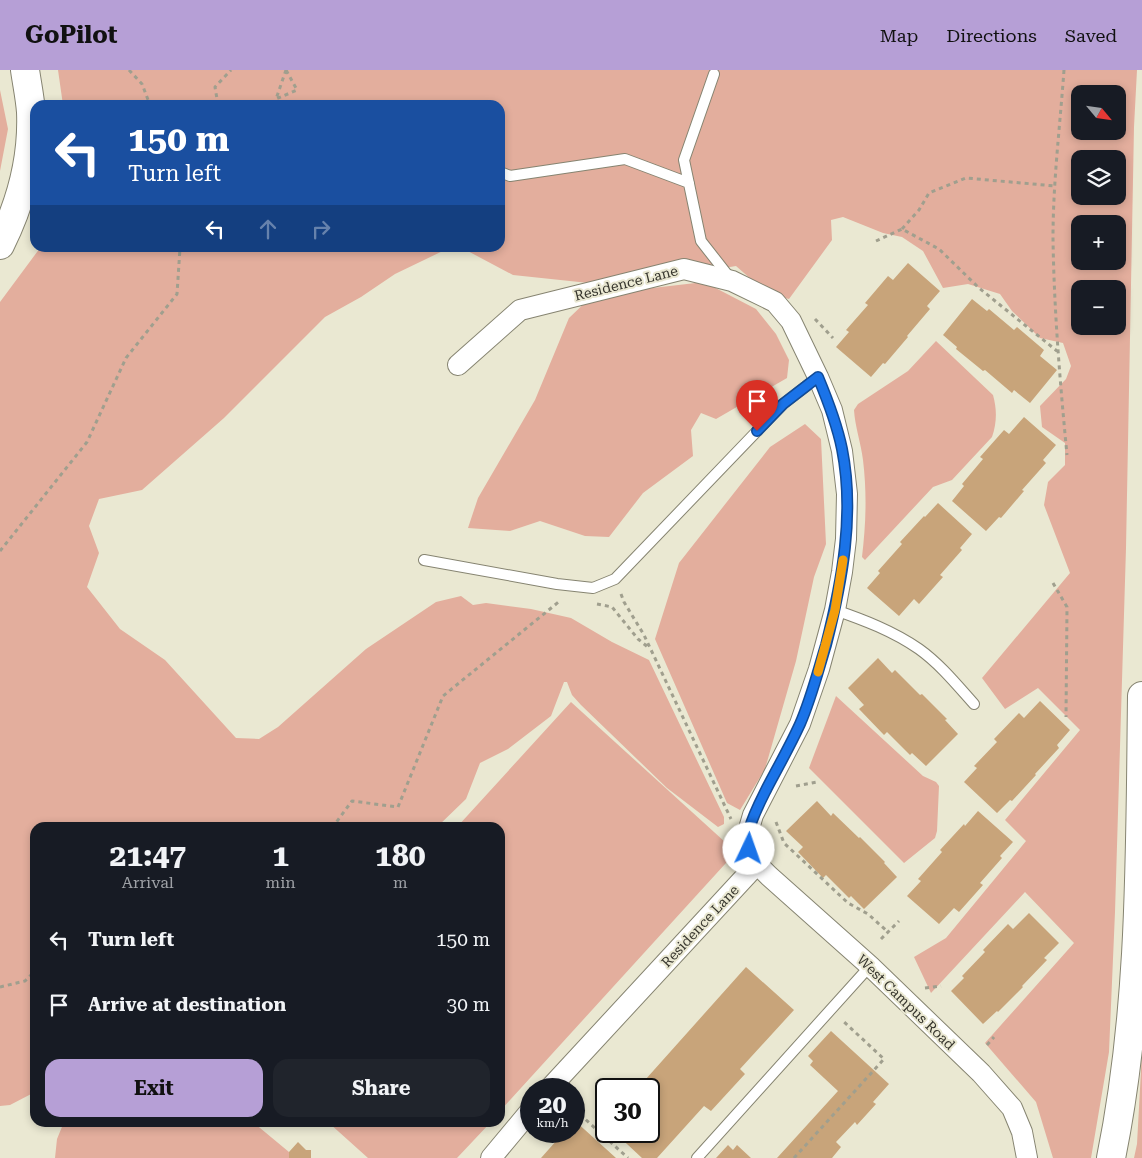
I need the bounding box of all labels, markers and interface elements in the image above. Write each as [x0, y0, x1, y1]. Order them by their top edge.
text: GoPilot [25, 21, 117, 49]
text: Map [880, 25, 918, 46]
text: Directions [946, 25, 1037, 46]
text: Saved [1065, 25, 1117, 46]
north arrow [1071, 85, 1126, 140]
map controls [1071, 85, 1126, 335]
text: 150 m [128, 119, 229, 160]
icon: left [45, 120, 110, 185]
button: layers [1071, 150, 1126, 205]
text: Turn left [128, 161, 221, 186]
icon: left [201, 215, 229, 243]
icon: ahead [254, 215, 282, 243]
icon: right [307, 215, 335, 243]
button: + [1071, 215, 1126, 270]
street label: Residence Lane [573, 262, 680, 304]
button: − [1071, 280, 1126, 335]
pin [736, 380, 778, 431]
icon: arrive [743, 387, 771, 415]
position arrow [722, 822, 774, 874]
text: 21:47 [109, 838, 186, 873]
text: 1 [272, 838, 289, 873]
text: 180 [375, 838, 425, 873]
text: Arrival [122, 873, 174, 892]
text: min [266, 873, 296, 892]
text: m [393, 873, 408, 892]
street label: Residence Lane [658, 881, 742, 970]
icon: left [45, 926, 73, 954]
text: Turn left [88, 928, 174, 951]
text: 150 m [436, 928, 490, 951]
street label: West Campus Road [854, 951, 958, 1053]
icon: arrive [45, 991, 73, 1019]
text: Arrive at destination [88, 993, 286, 1016]
text: 30 m [447, 993, 490, 1016]
button: Exit [45, 1059, 263, 1117]
button: Share [273, 1059, 490, 1117]
speed limit sign: 30 [595, 1078, 660, 1143]
text: 20 [538, 1090, 567, 1119]
text: km/h [536, 1116, 569, 1130]

